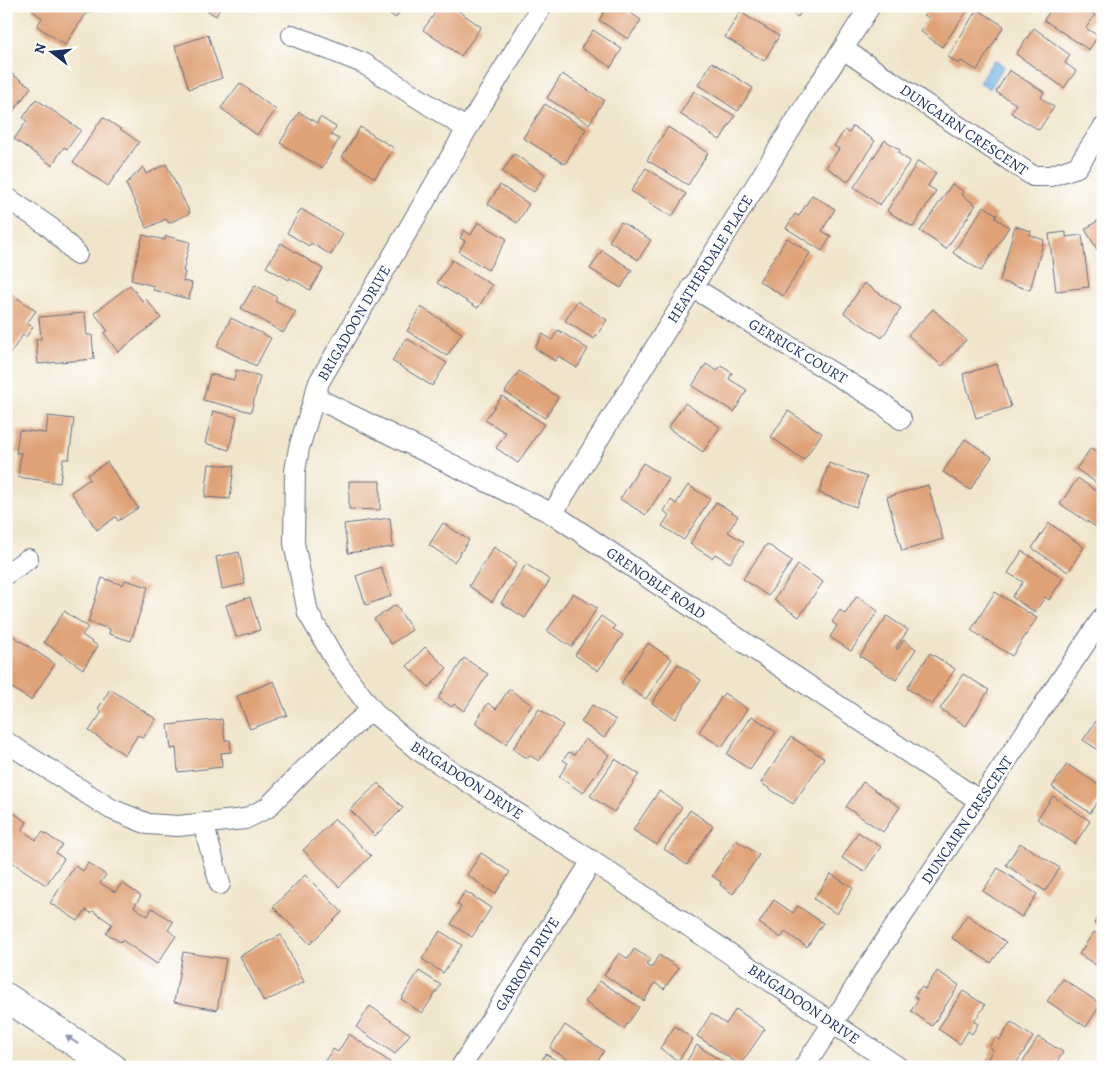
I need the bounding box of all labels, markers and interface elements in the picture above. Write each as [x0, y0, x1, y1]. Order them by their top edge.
north arrow [28, 28, 78, 78]
text: N [29, 41, 51, 56]
street label: DUNCAIRN CRESCENT [896, 80, 1033, 181]
street label: HEATHERDALE PLACE [662, 191, 758, 327]
street label: BRIGADOON DRIVE [313, 261, 395, 385]
street label: GERRICK COURT [745, 314, 852, 389]
street label: GRENOBLE ROAD [602, 542, 710, 624]
street label: BRIGADOON DRIVE [407, 736, 527, 824]
street label: DUNCAIRN CRESCENT [917, 751, 1018, 888]
street label: GARROW DRIVE [490, 913, 564, 1015]
street label: BRIGADOON DRIVE [744, 959, 864, 1049]
one-way arrow [65, 1035, 78, 1045]

